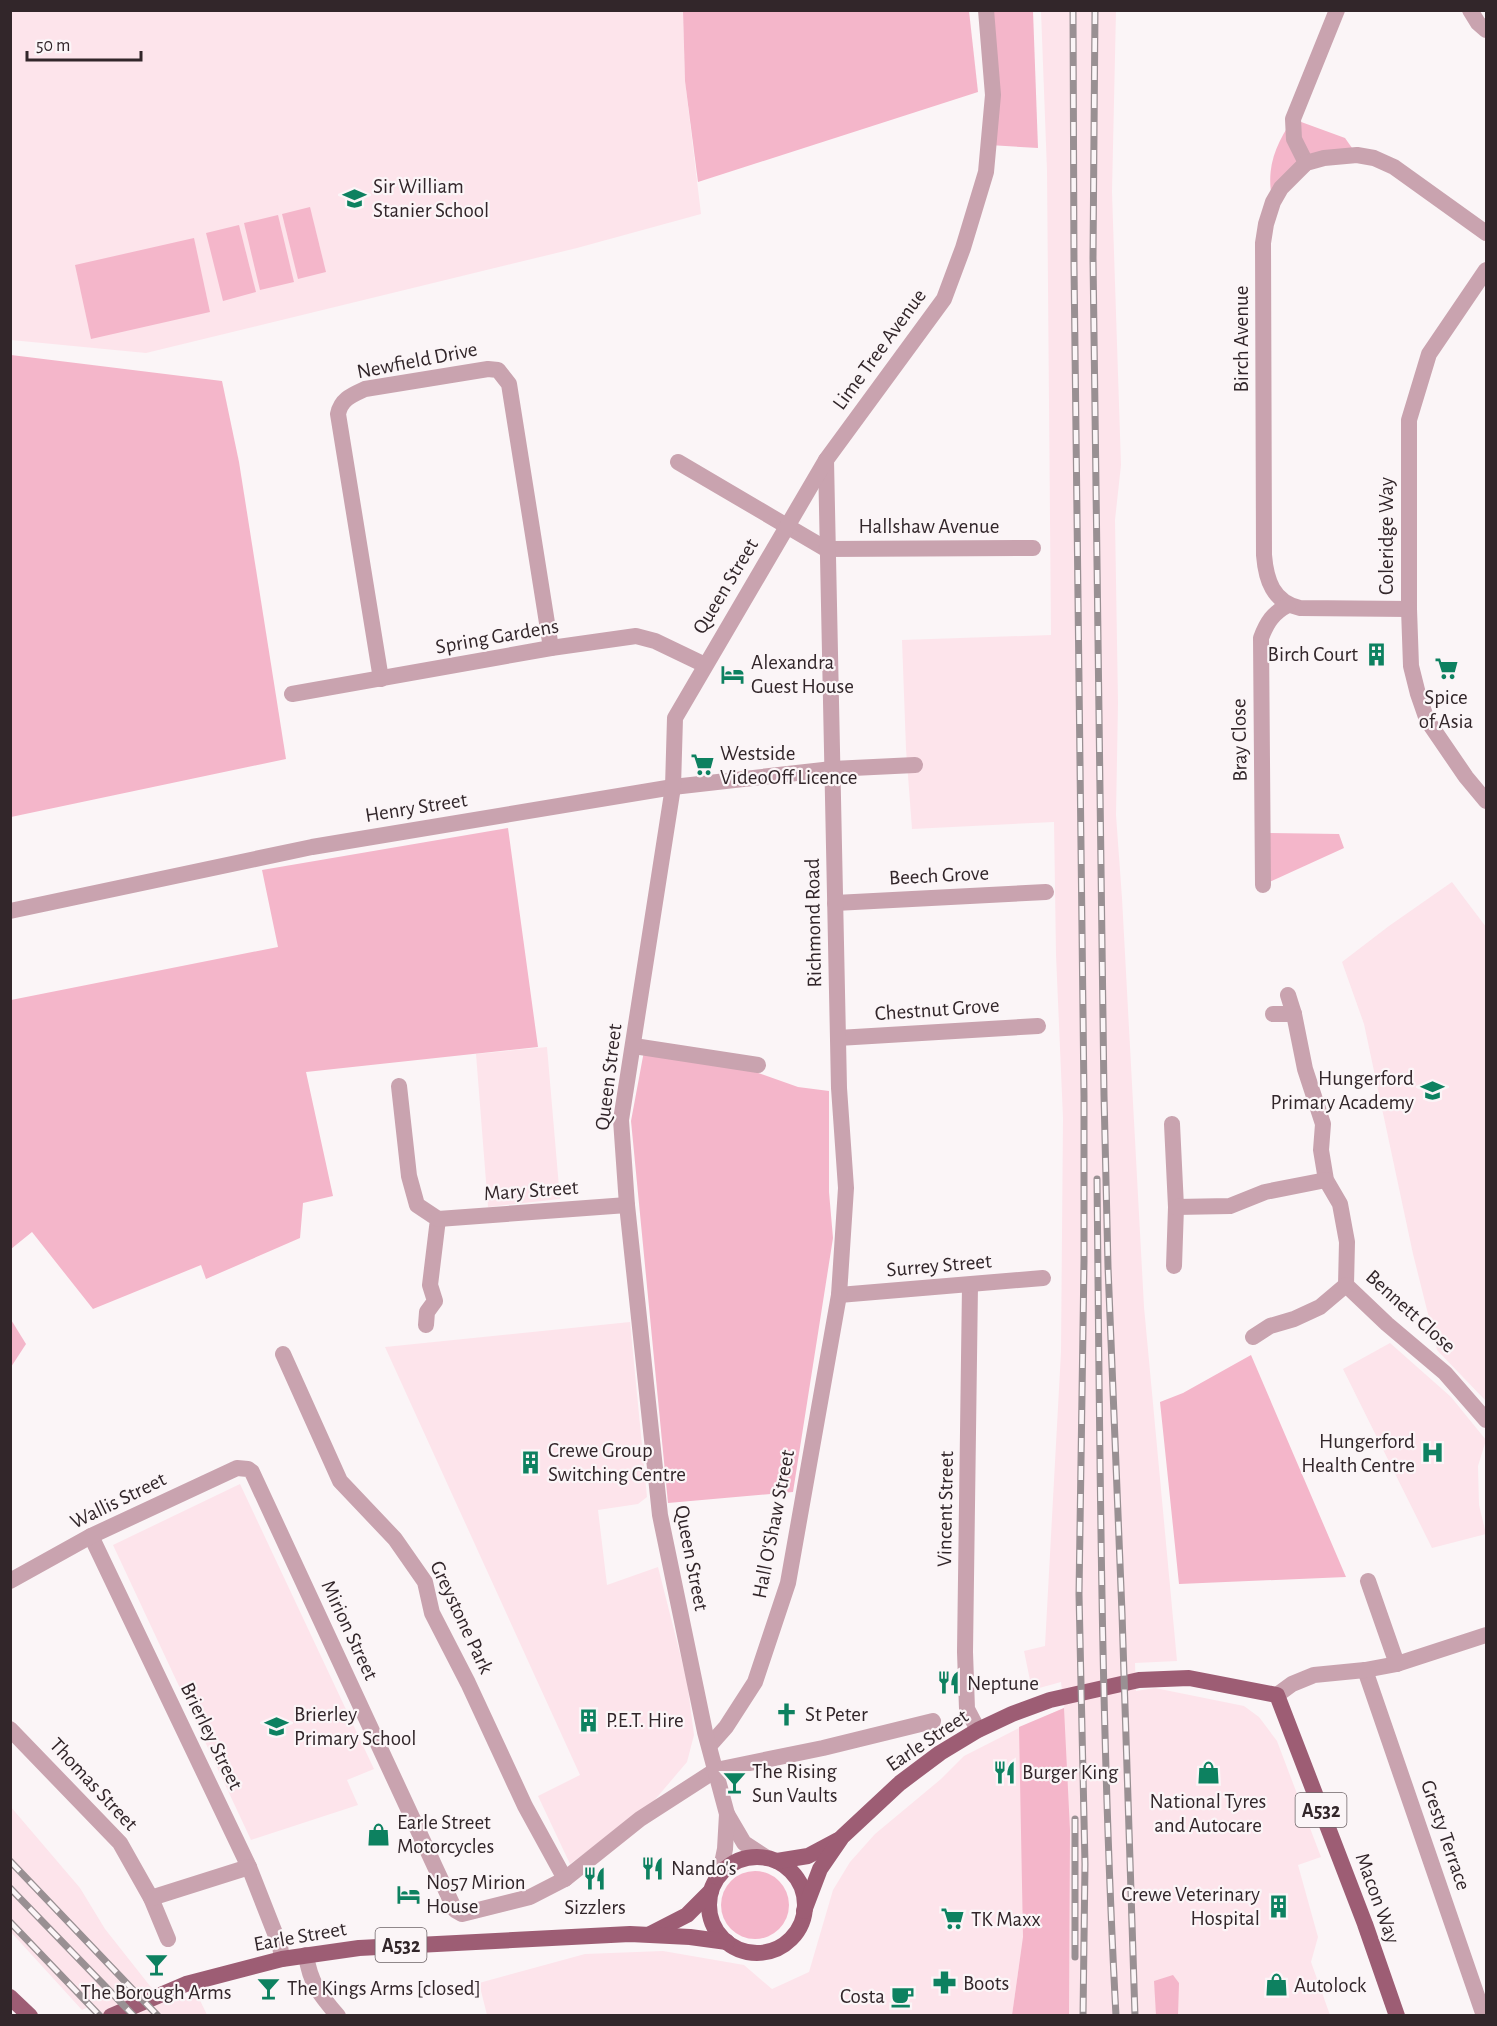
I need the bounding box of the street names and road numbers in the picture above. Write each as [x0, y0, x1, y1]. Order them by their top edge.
street label: Lime Tree Avenue [829, 285, 930, 414]
street label: Birch Avenue [1231, 286, 1252, 392]
street label: Newfield Drive [355, 339, 479, 382]
street label: Coleridge Way [1376, 477, 1397, 595]
street label: Hallshaw Avenue [859, 516, 999, 537]
street label: Queen Street [689, 535, 762, 638]
street label: Spring Gardens [434, 615, 560, 658]
street label: Bray Close [1228, 698, 1251, 782]
street label: Henry Street [363, 789, 469, 826]
street label: Richmond Road [802, 858, 825, 988]
street label: Beech Grove [888, 862, 990, 889]
street label: Chestnut Grove [874, 995, 1000, 1024]
street label: Queen Street [592, 1022, 625, 1132]
street label: Mary Street [483, 1177, 579, 1204]
street label: Surrey Street [886, 1250, 993, 1281]
street label: Bennett Close [1362, 1266, 1460, 1357]
street label: Hall O'Shaw Street [749, 1448, 798, 1600]
street label: Vincent Street [934, 1451, 957, 1567]
street label: Wallis Street [67, 1468, 170, 1533]
street label: Queen Street [671, 1503, 712, 1613]
street label: Greystone Park [426, 1557, 497, 1677]
street label: Mirion Street [317, 1577, 382, 1684]
street label: Brierley Street [177, 1679, 247, 1793]
street label: Earle Street [883, 1705, 972, 1775]
street label: Thomas Street [46, 1734, 142, 1835]
street label: Gresty Terrace [1417, 1777, 1474, 1893]
road number: A532 [1296, 1793, 1346, 1827]
street label: Macon Way [1351, 1850, 1404, 1946]
street label: Earle Street [252, 1918, 348, 1955]
road number: A532 [376, 1928, 426, 1962]

